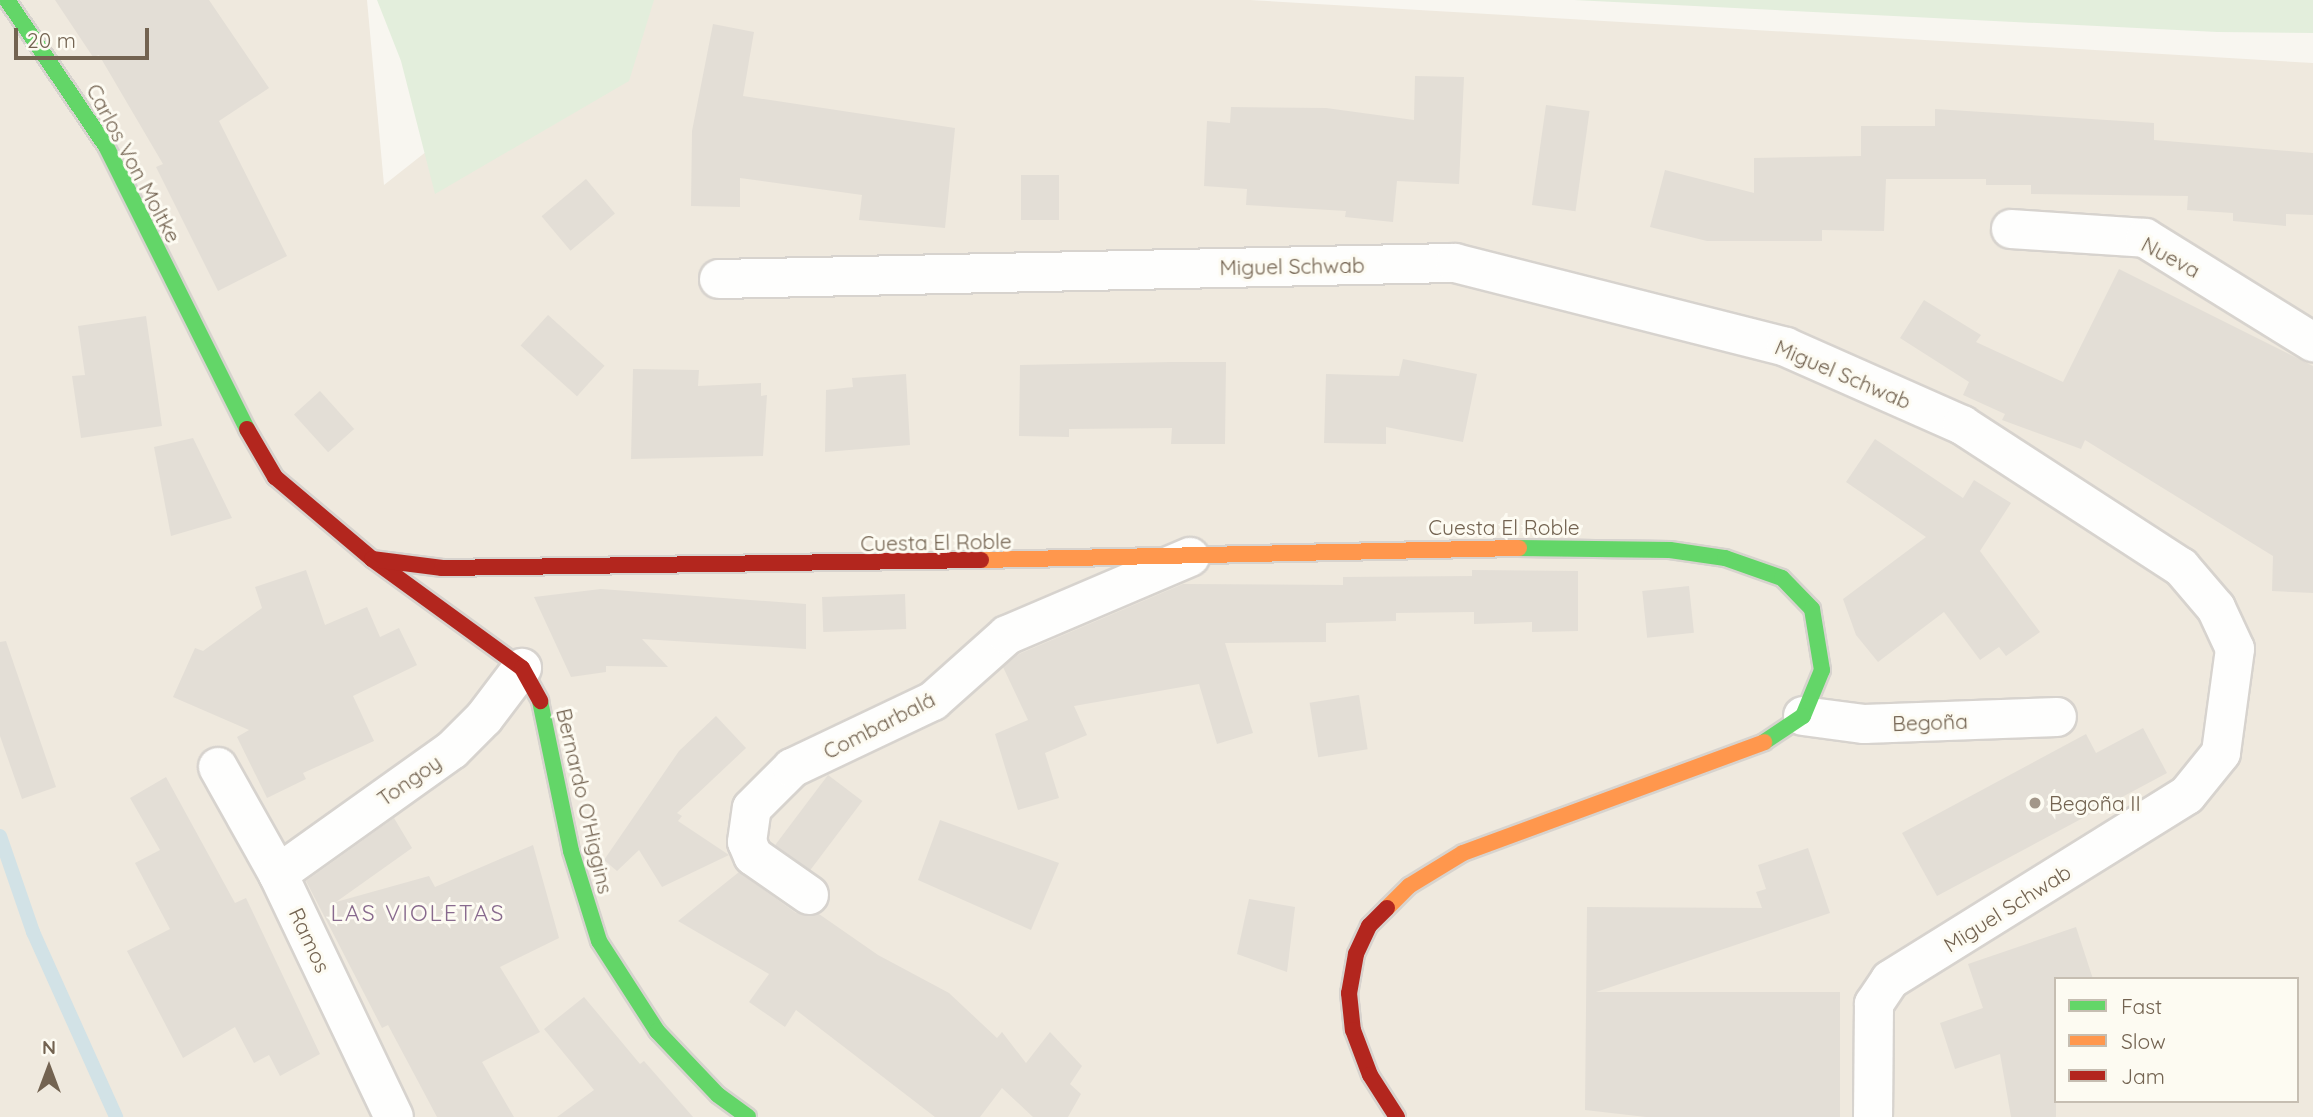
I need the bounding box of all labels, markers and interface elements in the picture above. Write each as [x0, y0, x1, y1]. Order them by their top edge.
scale bar [18, 14, 152, 58]
text: 20 m [27, 27, 76, 53]
street label: Carlos Von Moltke [82, 79, 186, 247]
street label: Nueva [2137, 231, 2205, 283]
street label: Miguel Schwab [1219, 252, 1365, 280]
street label: Miguel Schwab [1771, 334, 1915, 414]
street label: Cuesta El Roble [1428, 514, 1580, 540]
street label: Cuesta El Roble [860, 528, 1012, 556]
street label: Combarbalá [819, 686, 939, 764]
street label: Bernardo O'Higgins [551, 706, 619, 896]
street label: Begoña [1892, 708, 1968, 736]
street label: Tongoy [372, 749, 446, 811]
place label: Begoña II [2049, 790, 2141, 816]
marker: Begoña II [2027, 795, 2043, 811]
street label: Miguel Schwab [1939, 859, 2075, 957]
district label: LAS VIOLETAS [332, 899, 504, 927]
street label: Ramos [284, 904, 336, 976]
legend [2054, 977, 2299, 1103]
text: Fast [2121, 993, 2162, 1019]
text: Slow [2121, 1028, 2166, 1054]
north arrow [14, 1033, 84, 1103]
text: N [42, 1035, 56, 1059]
text: Jam [2121, 1063, 2165, 1089]

